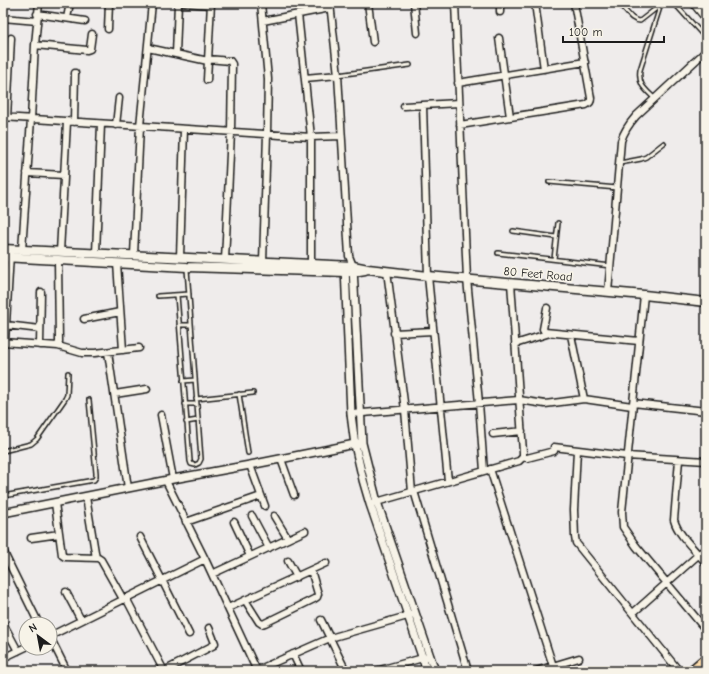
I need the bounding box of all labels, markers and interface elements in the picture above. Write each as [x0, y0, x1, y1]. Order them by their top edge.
scale bar [563, 18, 664, 44]
text: 100 m [569, 25, 602, 39]
street label: 80 Feet Road [503, 264, 573, 284]
north arrow [18, 616, 58, 656]
text: N [26, 621, 39, 635]

